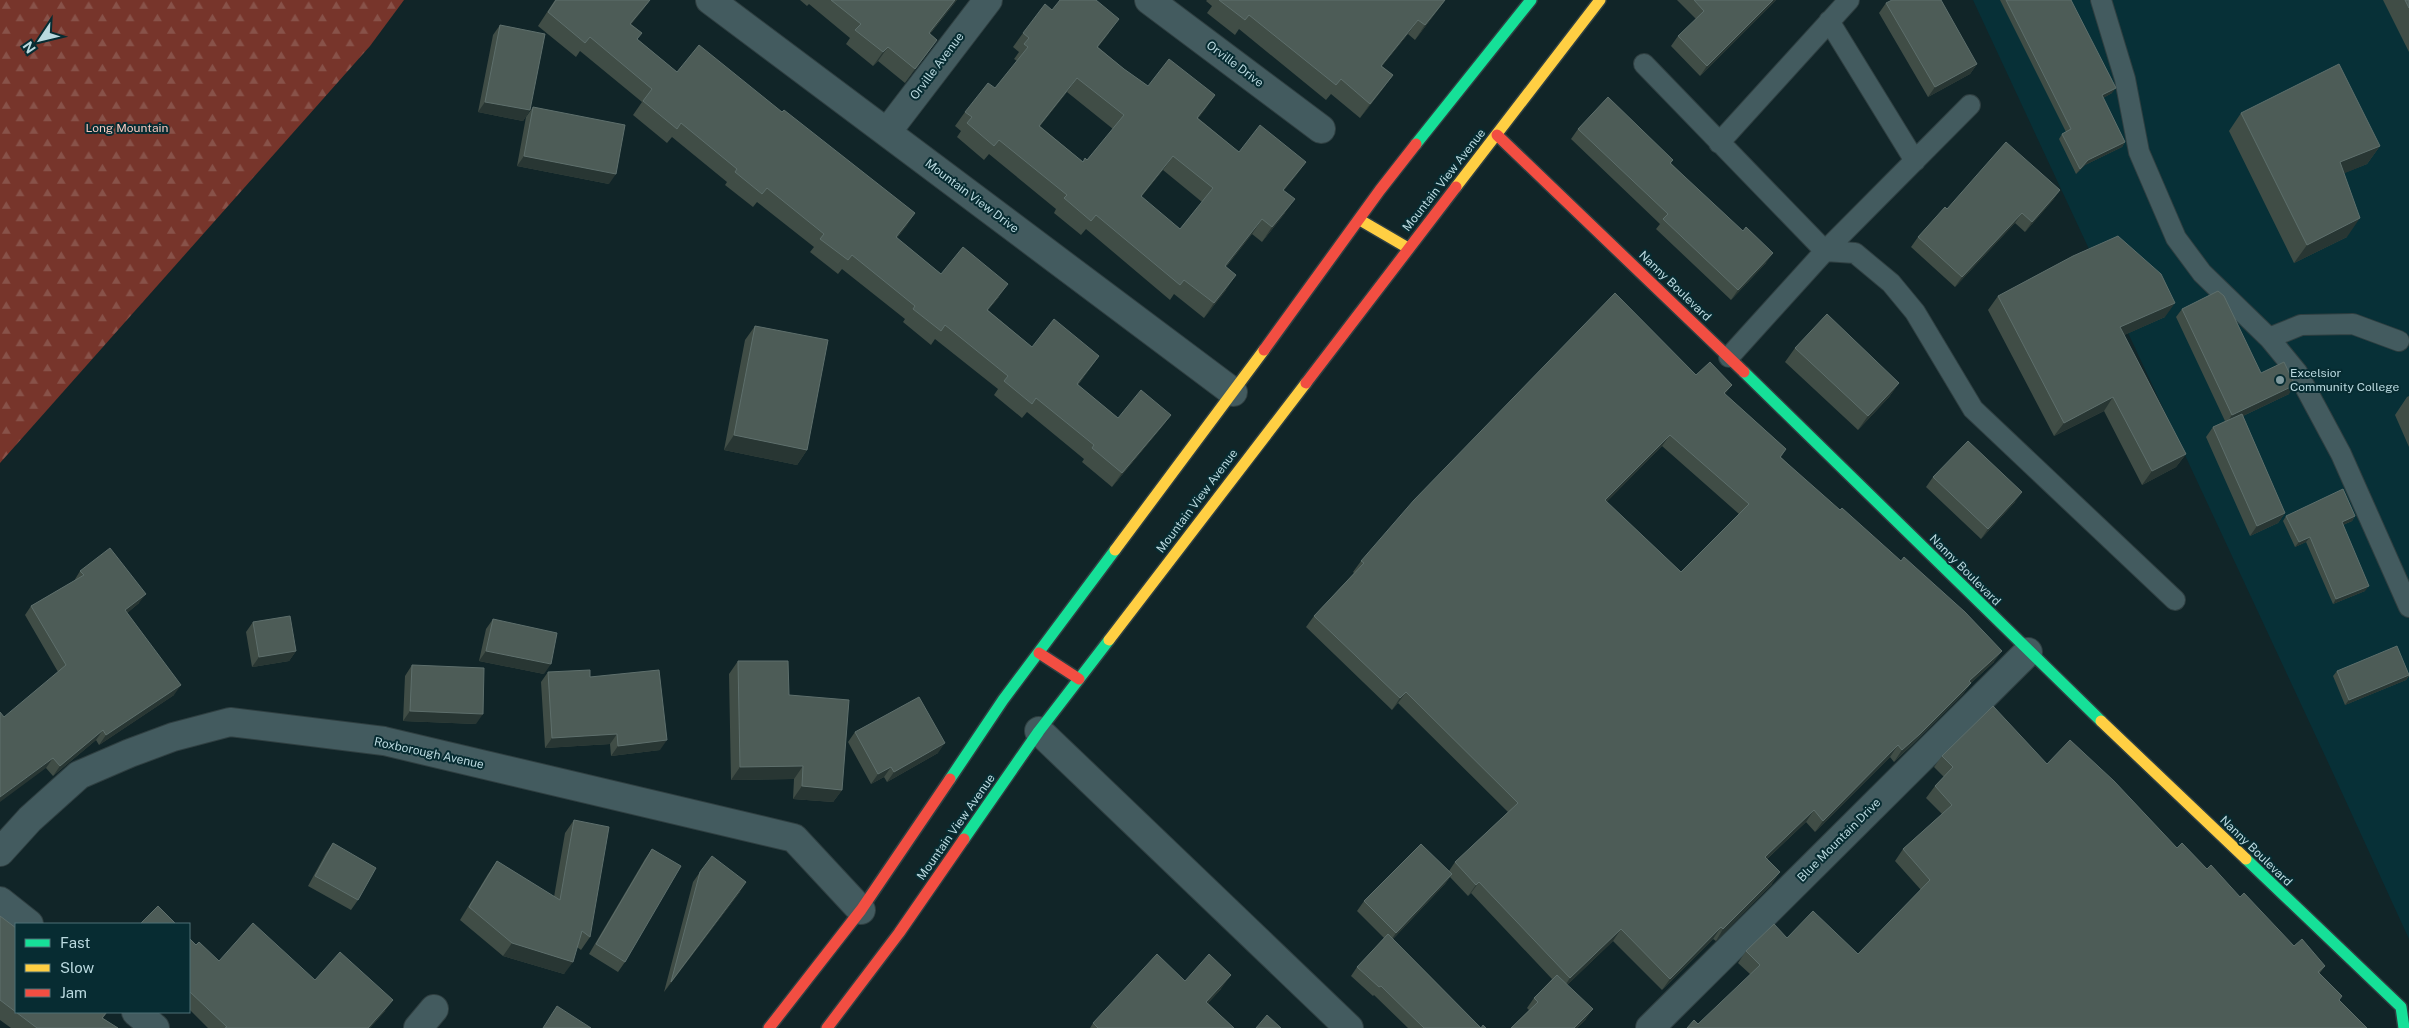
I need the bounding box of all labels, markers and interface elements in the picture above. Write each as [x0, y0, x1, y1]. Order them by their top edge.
north arrow [15, 15, 65, 65]
street label: Orville Avenue [907, 30, 967, 102]
text: N [20, 38, 39, 57]
street label: Orville Drive [1204, 38, 1266, 90]
park label: Long Mountain [85, 121, 169, 135]
street label: Mountain View Avenue [1400, 126, 1488, 234]
street label: Mountain View Drive [922, 156, 1022, 236]
street label: Nanny Boulevard [1636, 248, 1714, 324]
place label: Excelsior Community College [2290, 366, 2400, 394]
marker: Excelsior Community College [2274, 374, 2286, 386]
street label: Mountain View Avenue [1153, 446, 1241, 556]
street label: Nanny Boulevard [1927, 532, 2003, 608]
street label: Roxborough Avenue [373, 735, 485, 772]
street label: Mountain View Avenue [914, 771, 998, 883]
street label: Blue Mountain Drive [1794, 795, 1884, 885]
street label: Nanny Boulevard [2217, 813, 2295, 889]
legend [15, 923, 190, 1013]
text: Fast [60, 934, 90, 951]
text: Slow [60, 959, 95, 976]
text: Jam [60, 984, 87, 1001]

